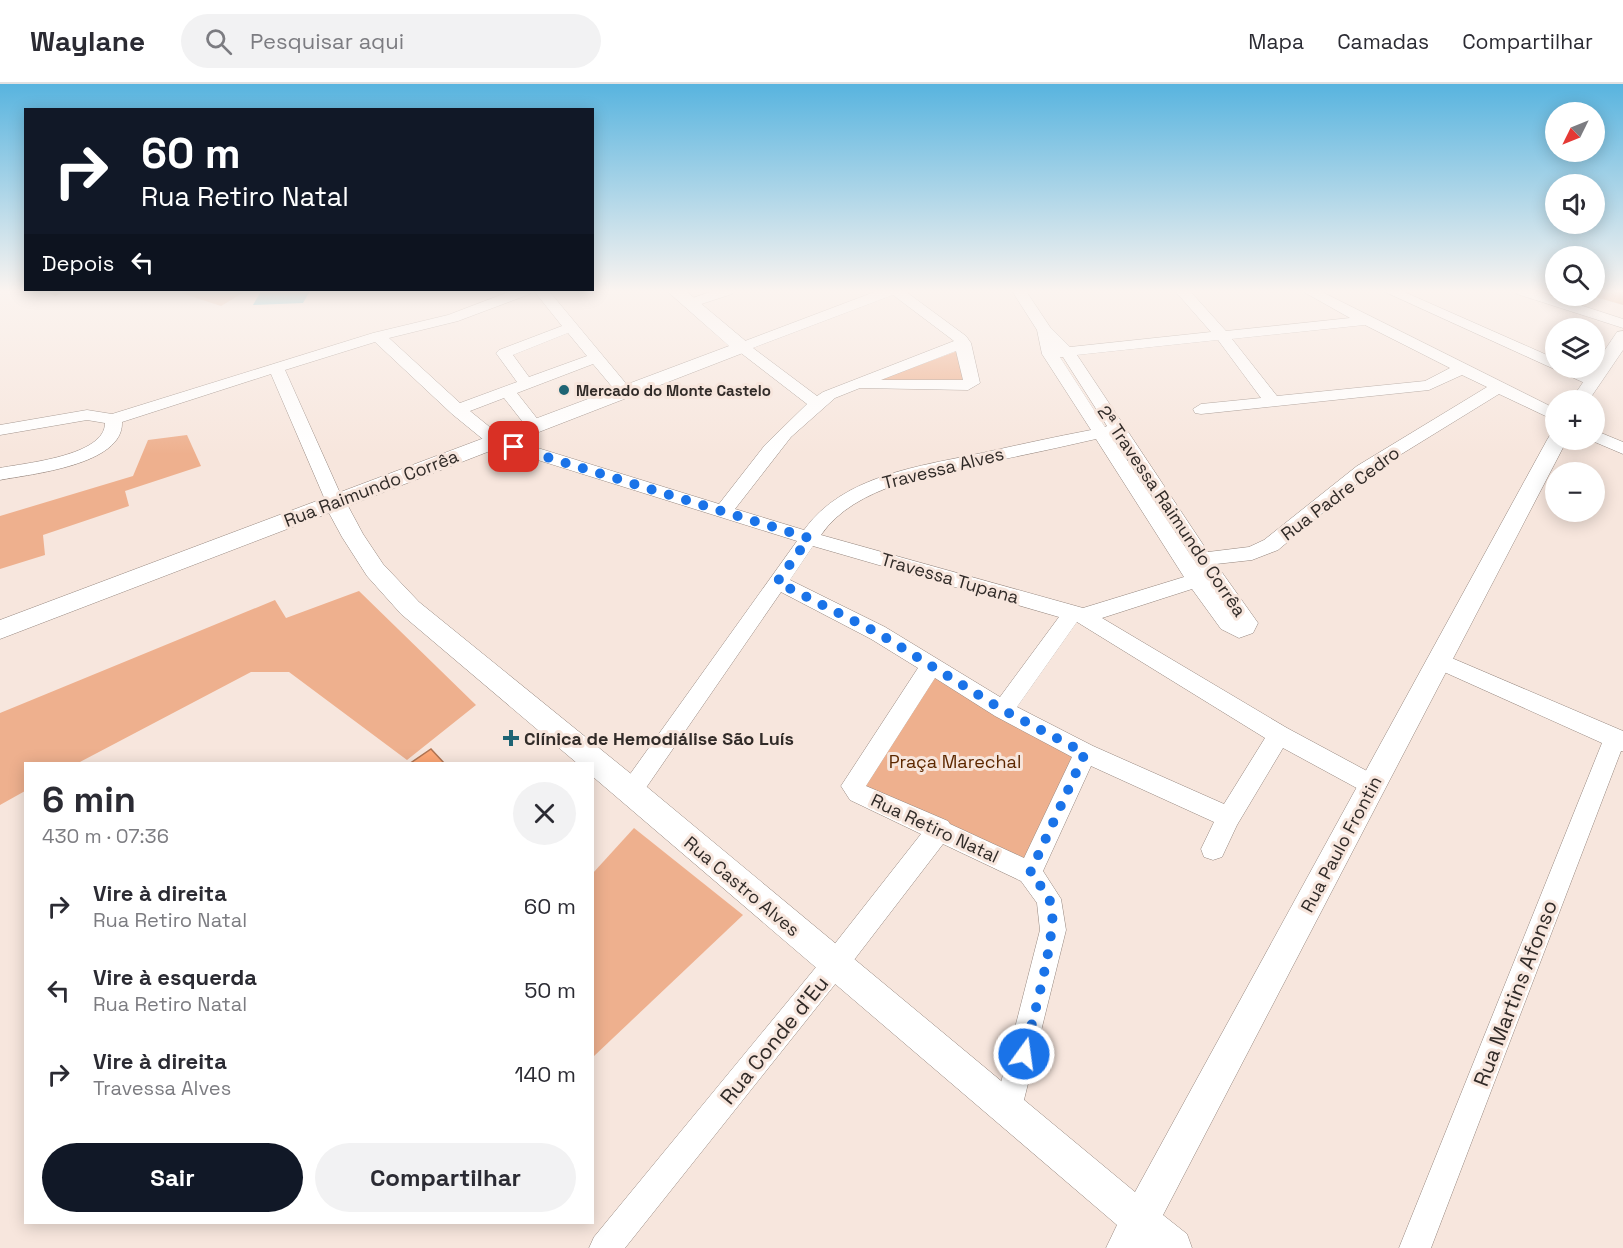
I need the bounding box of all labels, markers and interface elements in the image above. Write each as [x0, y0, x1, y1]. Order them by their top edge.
search box [181, 14, 601, 68]
text: Waylane [30, 23, 145, 59]
icon: search [202, 25, 235, 58]
text: Pesquisar aqui [250, 27, 404, 55]
text: Mapa [1248, 28, 1304, 55]
text: Camadas [1337, 28, 1429, 55]
text: Compartilhar [1462, 28, 1593, 55]
north arrow [1545, 102, 1605, 162]
map controls [1545, 102, 1605, 522]
text: 60 m [141, 127, 241, 180]
icon: right [42, 132, 120, 210]
button: sound [1545, 174, 1605, 234]
text: Rua Retiro Natal [141, 179, 349, 214]
icon: left [126, 246, 159, 279]
button: search [1545, 246, 1605, 306]
text: Depois [42, 249, 114, 277]
button: layers [1545, 318, 1605, 378]
place label: Mercado do Monte Castelo [576, 381, 771, 400]
marker: Mercado do Monte Castelo [557, 383, 571, 397]
button: + [1545, 390, 1605, 450]
street label: 2ª Travessa Raimundo Corrêa [1093, 401, 1251, 621]
pin [488, 421, 539, 472]
icon: arrive [497, 430, 530, 463]
street label: Rua Padre Cedro [1276, 441, 1404, 545]
street label: Travessa Alves [880, 442, 1006, 494]
street label: Rua Raimundo Corrêa [280, 444, 462, 532]
button: − [1545, 462, 1605, 522]
street label: Travessa Tupana [878, 547, 1022, 609]
place label: Clínica de Hemodiálise São Luís [524, 727, 794, 750]
marker: Clínica de Hemodiálise São Luís [502, 729, 520, 747]
park label: Praça Marechal [889, 750, 1021, 773]
street label: Rua Paulo Frontin [1295, 772, 1387, 916]
text: 6 min [42, 777, 136, 823]
button: close [513, 782, 576, 845]
street label: Rua Retiro Natal [867, 788, 1003, 868]
text: 430 m · 07:36 [42, 823, 169, 849]
street label: Rua Castro Alves [679, 831, 805, 941]
text: Vire à direita [93, 879, 227, 907]
icon: right [42, 890, 75, 923]
text: 60 m [524, 892, 576, 920]
street label: Rua Martins Afonso [1467, 896, 1563, 1090]
text: Rua Retiro Natal [93, 907, 247, 933]
text: Vire à esquerda [93, 963, 257, 991]
street label: Rua Conde d'Eu [714, 970, 834, 1110]
icon: left [42, 974, 75, 1007]
text: 50 m [524, 976, 576, 1004]
text: Rua Retiro Natal [93, 991, 247, 1017]
position arrow [992, 1022, 1056, 1086]
text: Vire à direita [93, 1047, 227, 1075]
icon: right [42, 1058, 75, 1091]
text: 140 m [514, 1060, 576, 1088]
text: Travessa Alves [93, 1075, 231, 1101]
button: Sair [42, 1143, 303, 1212]
button: Compartilhar [315, 1143, 576, 1212]

